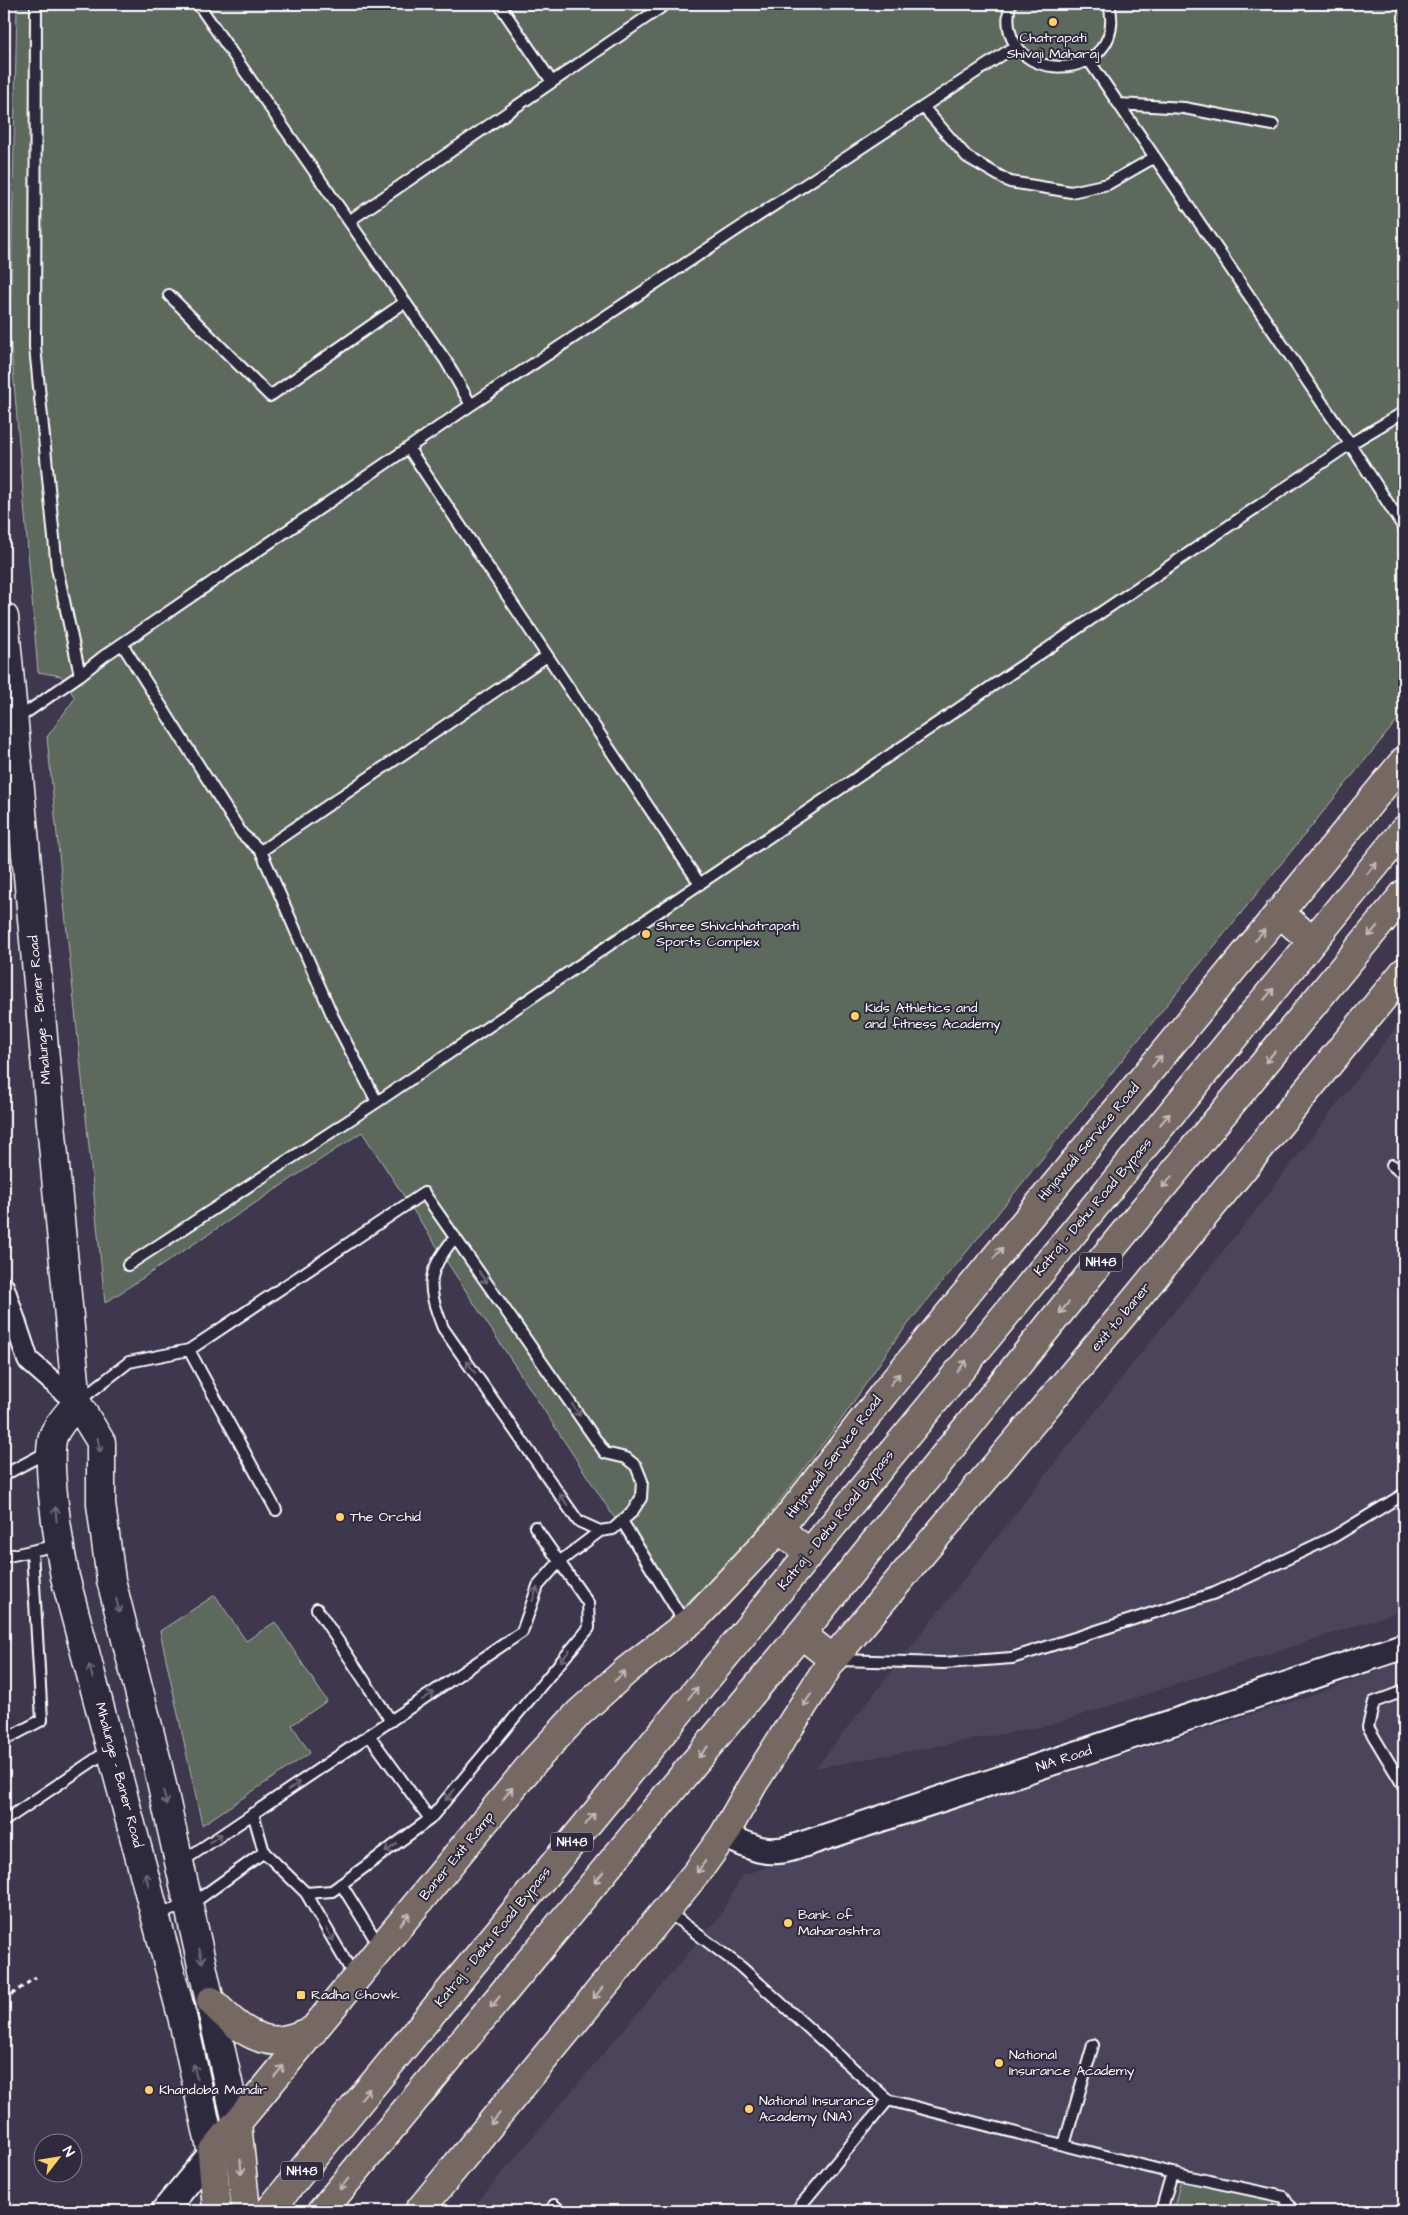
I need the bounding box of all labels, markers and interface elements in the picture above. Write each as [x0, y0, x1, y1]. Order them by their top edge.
marker: Chatrapati Shivaji Maharaj [1047, 16, 1059, 28]
place label: Chatrapati Shivaji Maharaj [1007, 28, 1100, 64]
one-way arrow [1367, 862, 1378, 875]
place label: Shree Shivchhatrapati Sports Complex [656, 916, 799, 952]
one-way arrow [1368, 925, 1379, 938]
marker: Shree Shivchhatrapati Sports Complex [640, 928, 652, 940]
one-way arrow [1255, 929, 1266, 942]
street label: Mhalunge - Baner Road [24, 935, 56, 1085]
one-way arrow [1263, 988, 1274, 1001]
place label: Kids Athletics and and fitness Academy [865, 998, 1001, 1034]
marker: Kids Athletics and and fitness Academy [849, 1010, 861, 1022]
one-way arrow [1264, 1050, 1275, 1063]
one-way arrow [1151, 1054, 1162, 1067]
street label: Hinjawadi Service Road [1034, 1079, 1144, 1205]
one-way arrow [1160, 1113, 1171, 1126]
street label: Katraj - Dehu Road Bypass [1029, 1134, 1157, 1280]
one-way arrow [1161, 1175, 1172, 1188]
one-way arrow [992, 1247, 1003, 1260]
road number: NH48 [1080, 1252, 1122, 1272]
one-way arrow [478, 1270, 488, 1284]
street label: exit to baner [1086, 1278, 1156, 1356]
one-way arrow [1058, 1301, 1069, 1314]
one-way arrow [466, 1360, 476, 1374]
one-way arrow [956, 1360, 967, 1373]
one-way arrow [889, 1373, 900, 1386]
street label: Hinjawadi Service Road [781, 1392, 887, 1522]
one-way arrow [571, 1403, 581, 1417]
one-way arrow [95, 1437, 105, 1453]
street label: Katraj - Dehu Road Bypass [773, 1446, 899, 1594]
one-way arrow [559, 1493, 569, 1507]
one-way arrow [51, 1506, 60, 1522]
place label: The Orchid [350, 1507, 421, 1527]
marker: The Orchid [334, 1511, 346, 1523]
one-way arrow [531, 1587, 540, 1602]
one-way arrow [114, 1597, 123, 1613]
one-way arrow [560, 1650, 571, 1663]
one-way arrow [85, 1665, 95, 1681]
one-way arrow [614, 1670, 626, 1682]
one-way arrow [688, 1687, 699, 1700]
one-way arrow [421, 1691, 435, 1701]
one-way arrow [802, 1693, 812, 1707]
street label: Mhalunge - Baner Road [90, 1700, 148, 1850]
street label: NIA Road [1034, 1741, 1094, 1777]
one-way arrow [698, 1745, 709, 1758]
one-way arrow [286, 1781, 300, 1791]
one-way arrow [503, 1787, 514, 1800]
one-way arrow [445, 1788, 456, 1801]
one-way arrow [161, 1789, 170, 1805]
street label: Baner Exit Ramp [415, 1807, 499, 1905]
one-way arrow [585, 1813, 596, 1826]
road number: NH48 [551, 1832, 593, 1851]
one-way arrow [209, 1833, 223, 1843]
one-way arrow [384, 1843, 398, 1853]
one-way arrow [696, 1860, 706, 1874]
street label: Katraj - Dehu Road Bypass [430, 1863, 556, 2011]
one-way arrow [594, 1870, 605, 1883]
one-way arrow [142, 1872, 152, 1888]
place label: Bank of Maharashtra [798, 1905, 880, 1941]
one-way arrow [399, 1913, 410, 1926]
marker: Bank of Maharashtra [782, 1917, 794, 1929]
one-way arrow [326, 1927, 336, 1942]
one-way arrow [197, 1948, 206, 1964]
place label: Radha Chowk [311, 1985, 400, 2005]
one-way arrow [593, 1986, 604, 1999]
marker: Radha Chowk [295, 1989, 307, 2001]
one-way arrow [490, 1995, 501, 2008]
place label: National Insurance Academy [1009, 2045, 1135, 2081]
marker: National Insurance Academy [993, 2057, 1005, 2069]
one-way arrow [190, 2064, 200, 2080]
one-way arrow [274, 2065, 285, 2078]
place label: Khandoba Mandir [159, 2080, 267, 2100]
marker: Khandoba Mandir [143, 2084, 155, 2096]
one-way arrow [360, 2087, 371, 2100]
place label: National Insurance Academy (NIA) [759, 2091, 874, 2127]
marker: National Insurance Academy (NIA) [743, 2103, 755, 2115]
one-way arrow [490, 2112, 501, 2125]
north arrow [32, 2132, 82, 2182]
text: N [57, 2143, 79, 2161]
one-way arrow [237, 2159, 246, 2175]
road number: NH48 [281, 2162, 323, 2180]
one-way arrow [339, 2178, 350, 2191]

